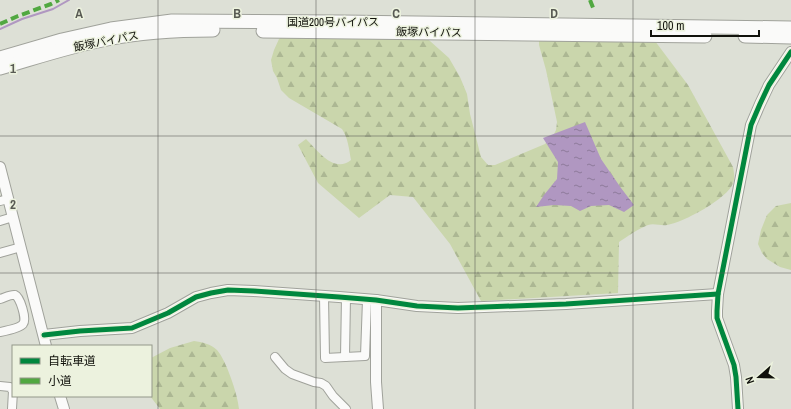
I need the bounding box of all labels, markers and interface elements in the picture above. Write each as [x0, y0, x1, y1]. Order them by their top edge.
text: A [75, 5, 83, 22]
text: B [233, 5, 241, 22]
text: C [392, 5, 400, 22]
text: D [550, 5, 558, 22]
scale bar [651, 12, 759, 38]
street label: 国道200号バイパス [287, 15, 379, 29]
text: 100 m [657, 18, 684, 34]
street label: 飯塚バイパス [396, 24, 462, 40]
street label: 飯塚バイパス [72, 28, 140, 54]
text: 1 [10, 60, 16, 77]
text: 2 [10, 196, 16, 213]
legend [12, 345, 152, 397]
text: 自転車道 [48, 353, 96, 369]
north arrow [739, 357, 779, 397]
text: 小道 [48, 373, 72, 389]
text: N [742, 375, 757, 386]

